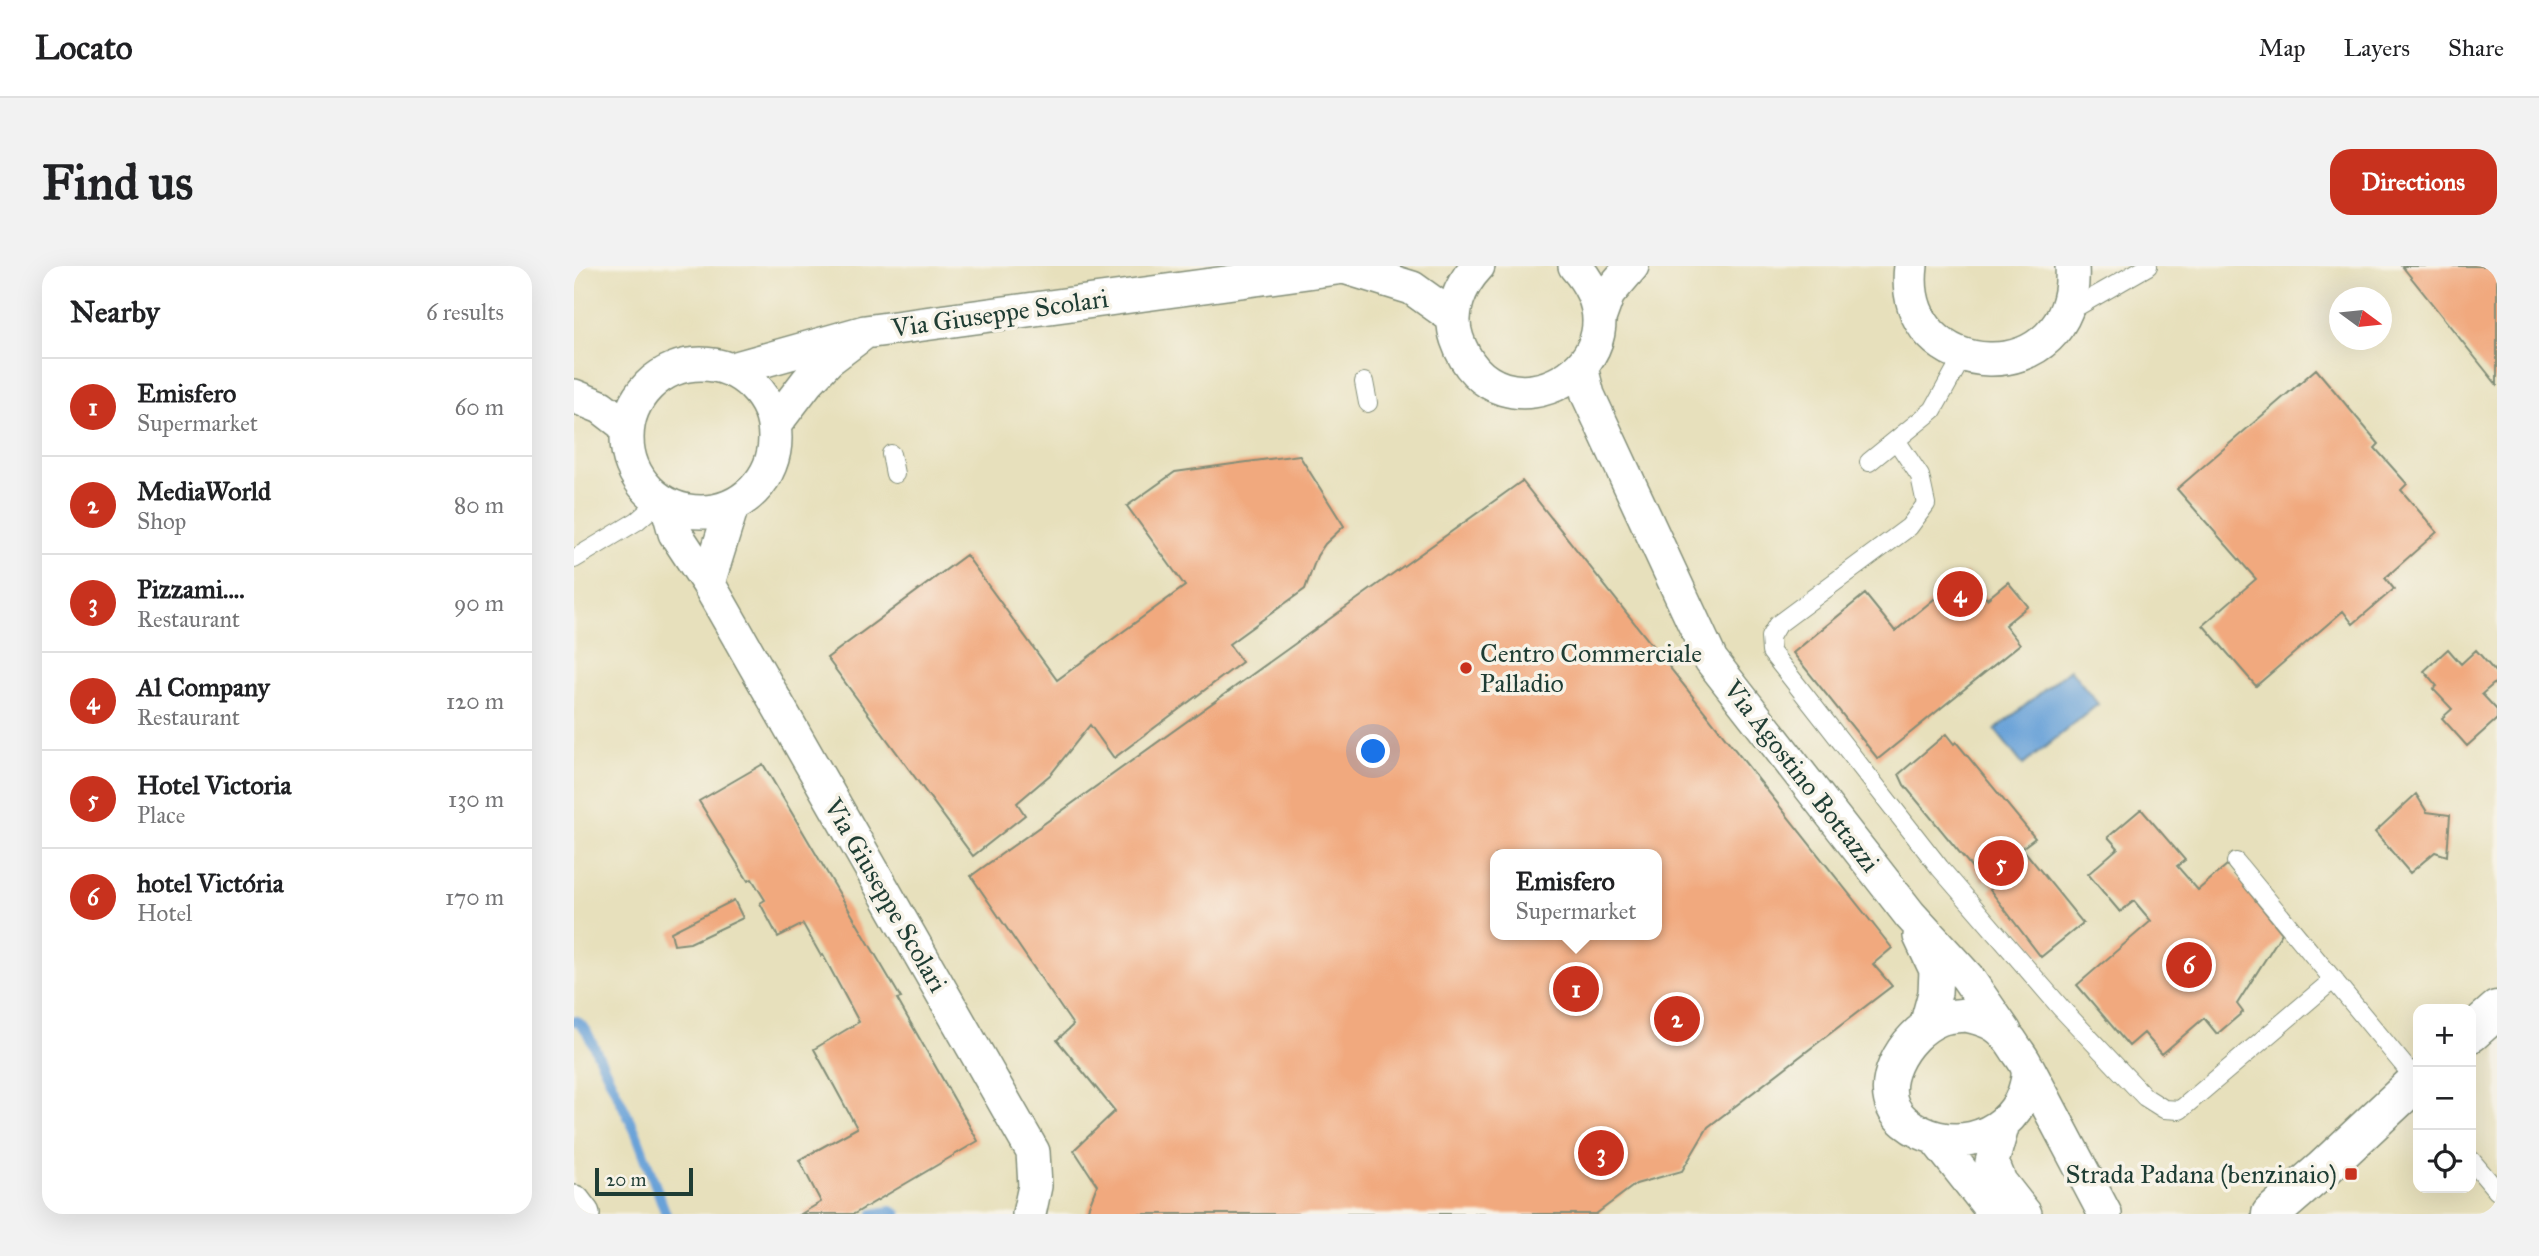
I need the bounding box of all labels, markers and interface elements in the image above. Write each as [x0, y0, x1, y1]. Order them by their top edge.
text: Locato [35, 28, 133, 68]
text: Map [2259, 33, 2306, 63]
text: Layers [2344, 33, 2410, 63]
text: Share [2448, 33, 2504, 63]
button: Directions [2330, 149, 2497, 215]
text: Find us [42, 153, 193, 212]
street label: Via Giuseppe Scolari [889, 282, 1110, 344]
north arrow [2329, 287, 2392, 350]
text: Nearby [70, 294, 160, 330]
text: 6 results [426, 298, 504, 326]
text: Emisfero [137, 377, 236, 409]
text: 1 [88, 393, 98, 421]
text: 60 m [455, 393, 504, 421]
text: Supermarket [137, 409, 258, 437]
text: MediaWorld [137, 475, 271, 507]
text: 2 [87, 491, 99, 519]
text: 80 m [454, 491, 504, 519]
text: Shop [137, 507, 186, 535]
pin: 4 [1937, 568, 1983, 620]
text: Pizzami.... [137, 573, 245, 605]
text: 3 [88, 589, 98, 617]
text: 90 m [454, 589, 504, 617]
text: Restaurant [137, 605, 240, 633]
place label: Centro Commerciale Palladio [1480, 637, 1702, 699]
marker: Centro Commerciale Palladio [1458, 660, 1474, 676]
text: Al Company [137, 671, 270, 703]
street label: Via Agostino Bottazzi [1717, 673, 1887, 878]
text: 4 [87, 687, 99, 715]
text: 120 m [446, 687, 504, 715]
text: Restaurant [137, 703, 240, 731]
your location [1356, 734, 1390, 768]
text: Hotel Victoria [137, 769, 292, 801]
text: 5 [88, 785, 98, 813]
text: 130 m [448, 785, 504, 813]
street label: Via Giuseppe Scolari [817, 792, 954, 998]
text: Place [137, 801, 185, 829]
pin: 5 [1978, 837, 2024, 889]
popup [1490, 849, 1662, 940]
text: Emisfero [1516, 865, 1615, 897]
text: hotel Victória [137, 867, 284, 899]
text: 6 [87, 883, 99, 911]
text: 170 m [445, 883, 504, 911]
text: Supermarket [1516, 897, 1636, 925]
text: Hotel [137, 899, 192, 927]
pin: 6 [2166, 939, 2212, 991]
pin: 1 [1553, 963, 1599, 1015]
pin: 2 [1654, 993, 1700, 1045]
map controls [2413, 1004, 2476, 1193]
button: + [2413, 1004, 2476, 1067]
button: − [2413, 1067, 2476, 1130]
pin: 3 [1578, 1127, 1624, 1179]
button: locate [2413, 1130, 2476, 1193]
place label: Strada Padana (benzinaio) [2066, 1158, 2337, 1190]
scale bar [595, 1165, 693, 1197]
marker: Strada Padana (benzinaio) [2343, 1166, 2359, 1182]
text: 20 m [606, 1168, 647, 1191]

